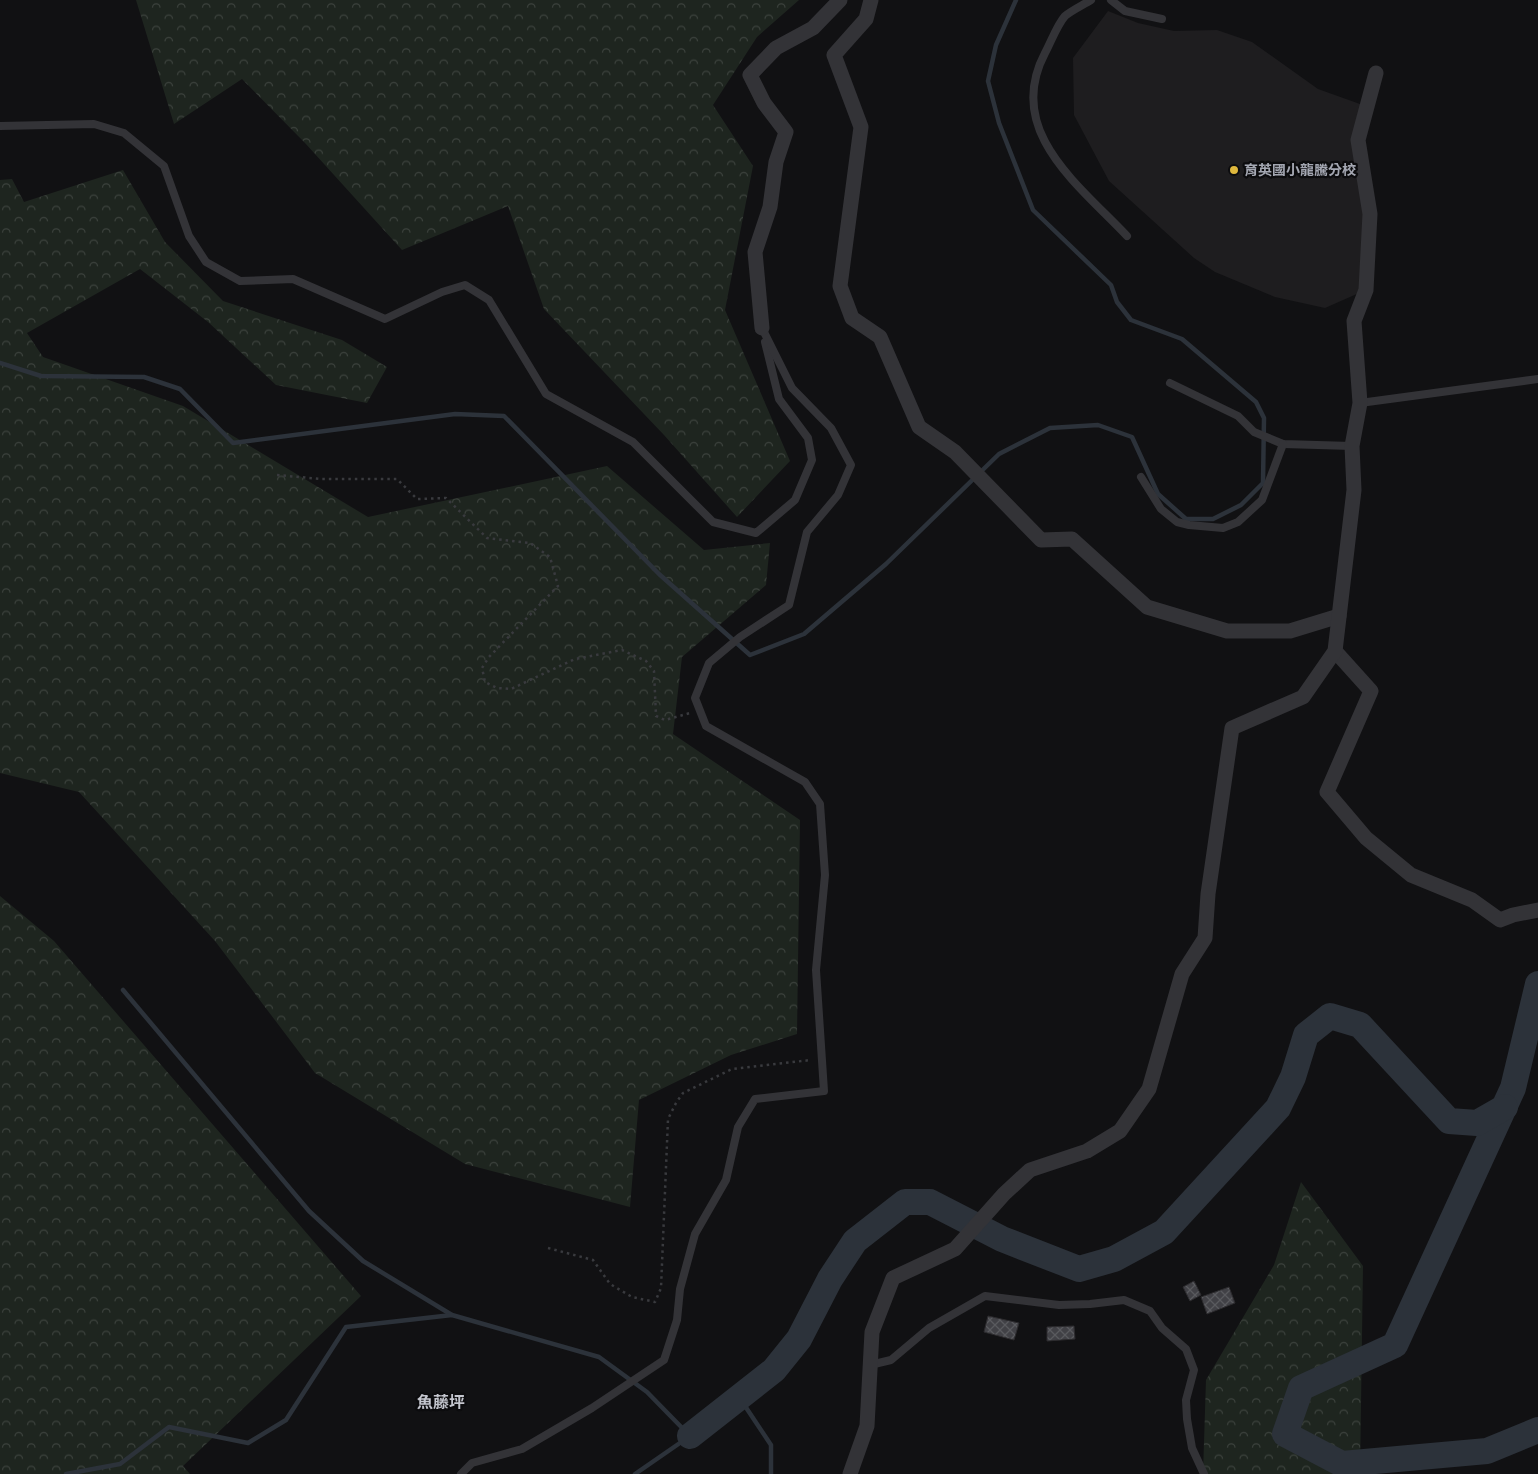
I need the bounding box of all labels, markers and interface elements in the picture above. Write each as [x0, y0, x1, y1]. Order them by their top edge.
place label: 育英國小龍騰分校 [1244, 162, 1356, 179]
marker: 育英國小龍騰分校 [1228, 164, 1240, 176]
district label: 魚藤坪 [417, 1393, 465, 1412]

